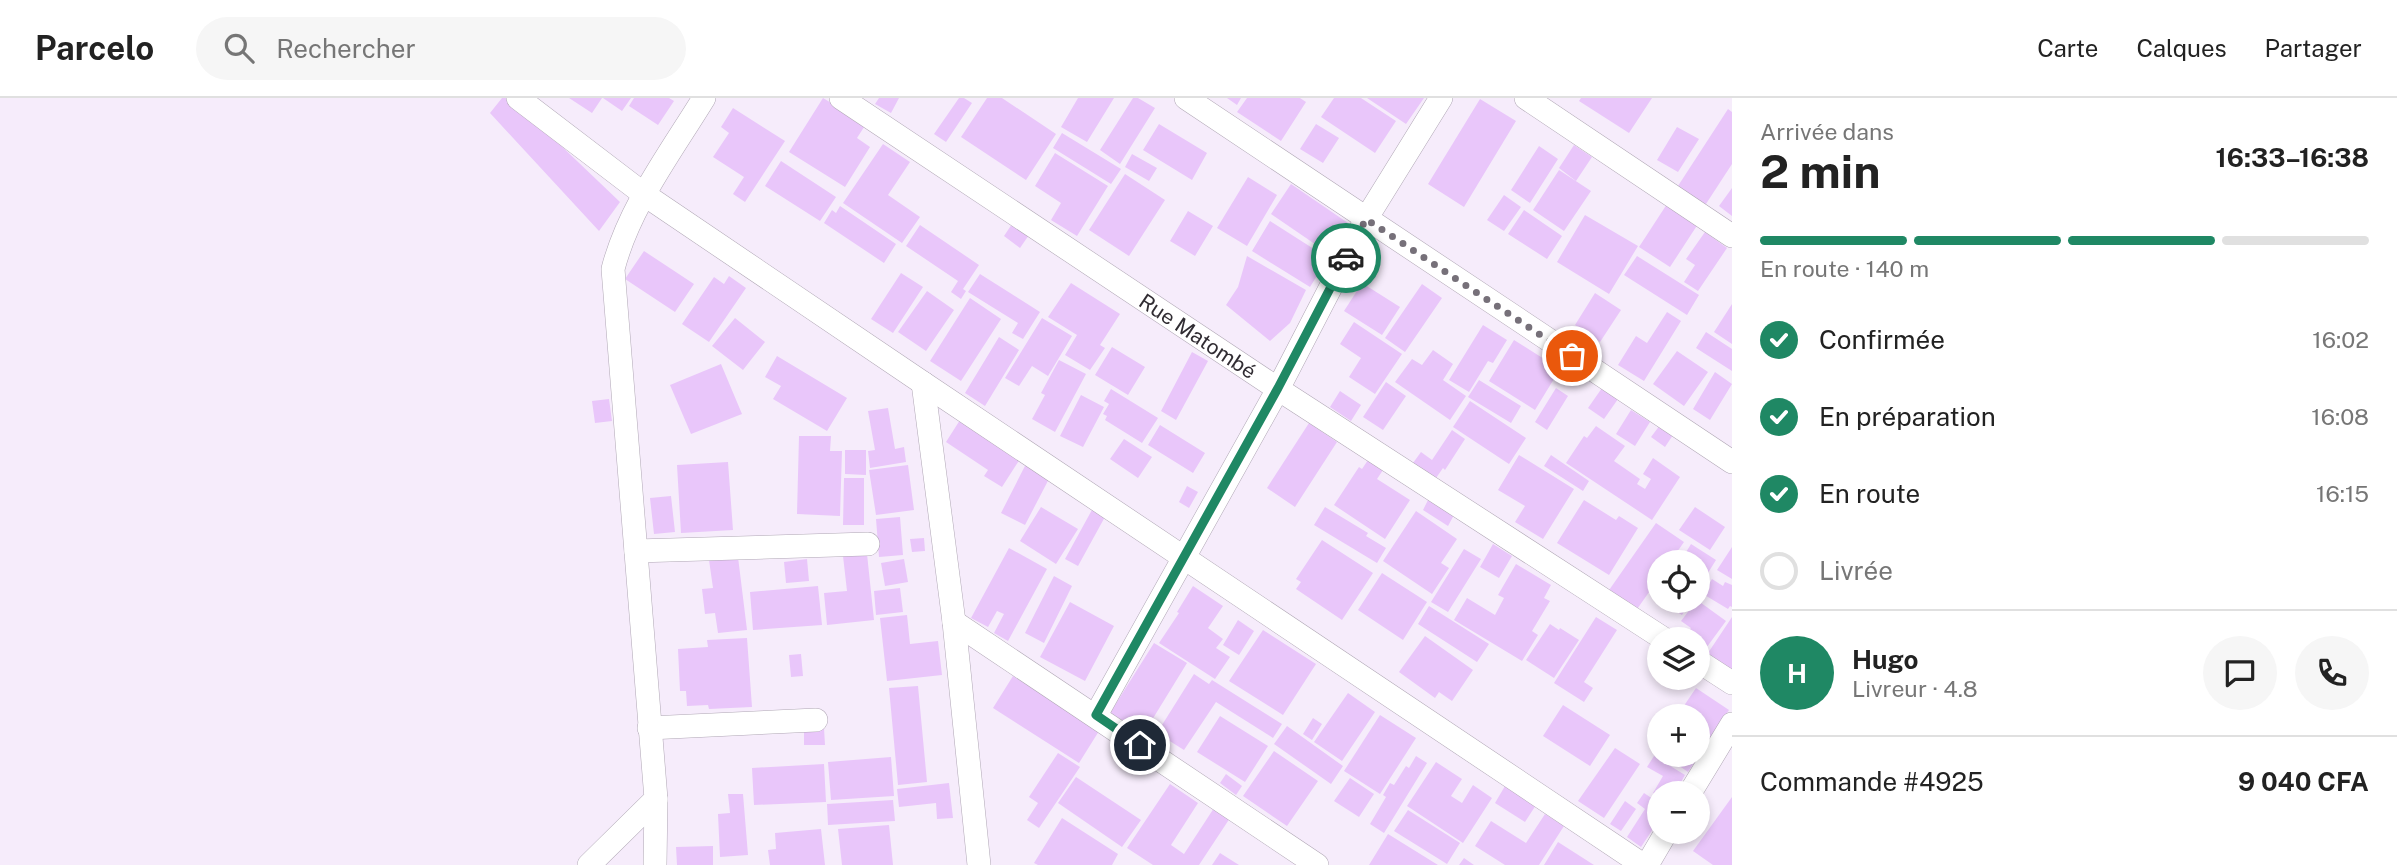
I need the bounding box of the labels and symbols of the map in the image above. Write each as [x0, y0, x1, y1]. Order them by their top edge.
courier [1311, 223, 1381, 293]
street label: Rue Matombé [1135, 288, 1261, 384]
pin [1542, 326, 1602, 386]
pin [1110, 715, 1170, 775]

